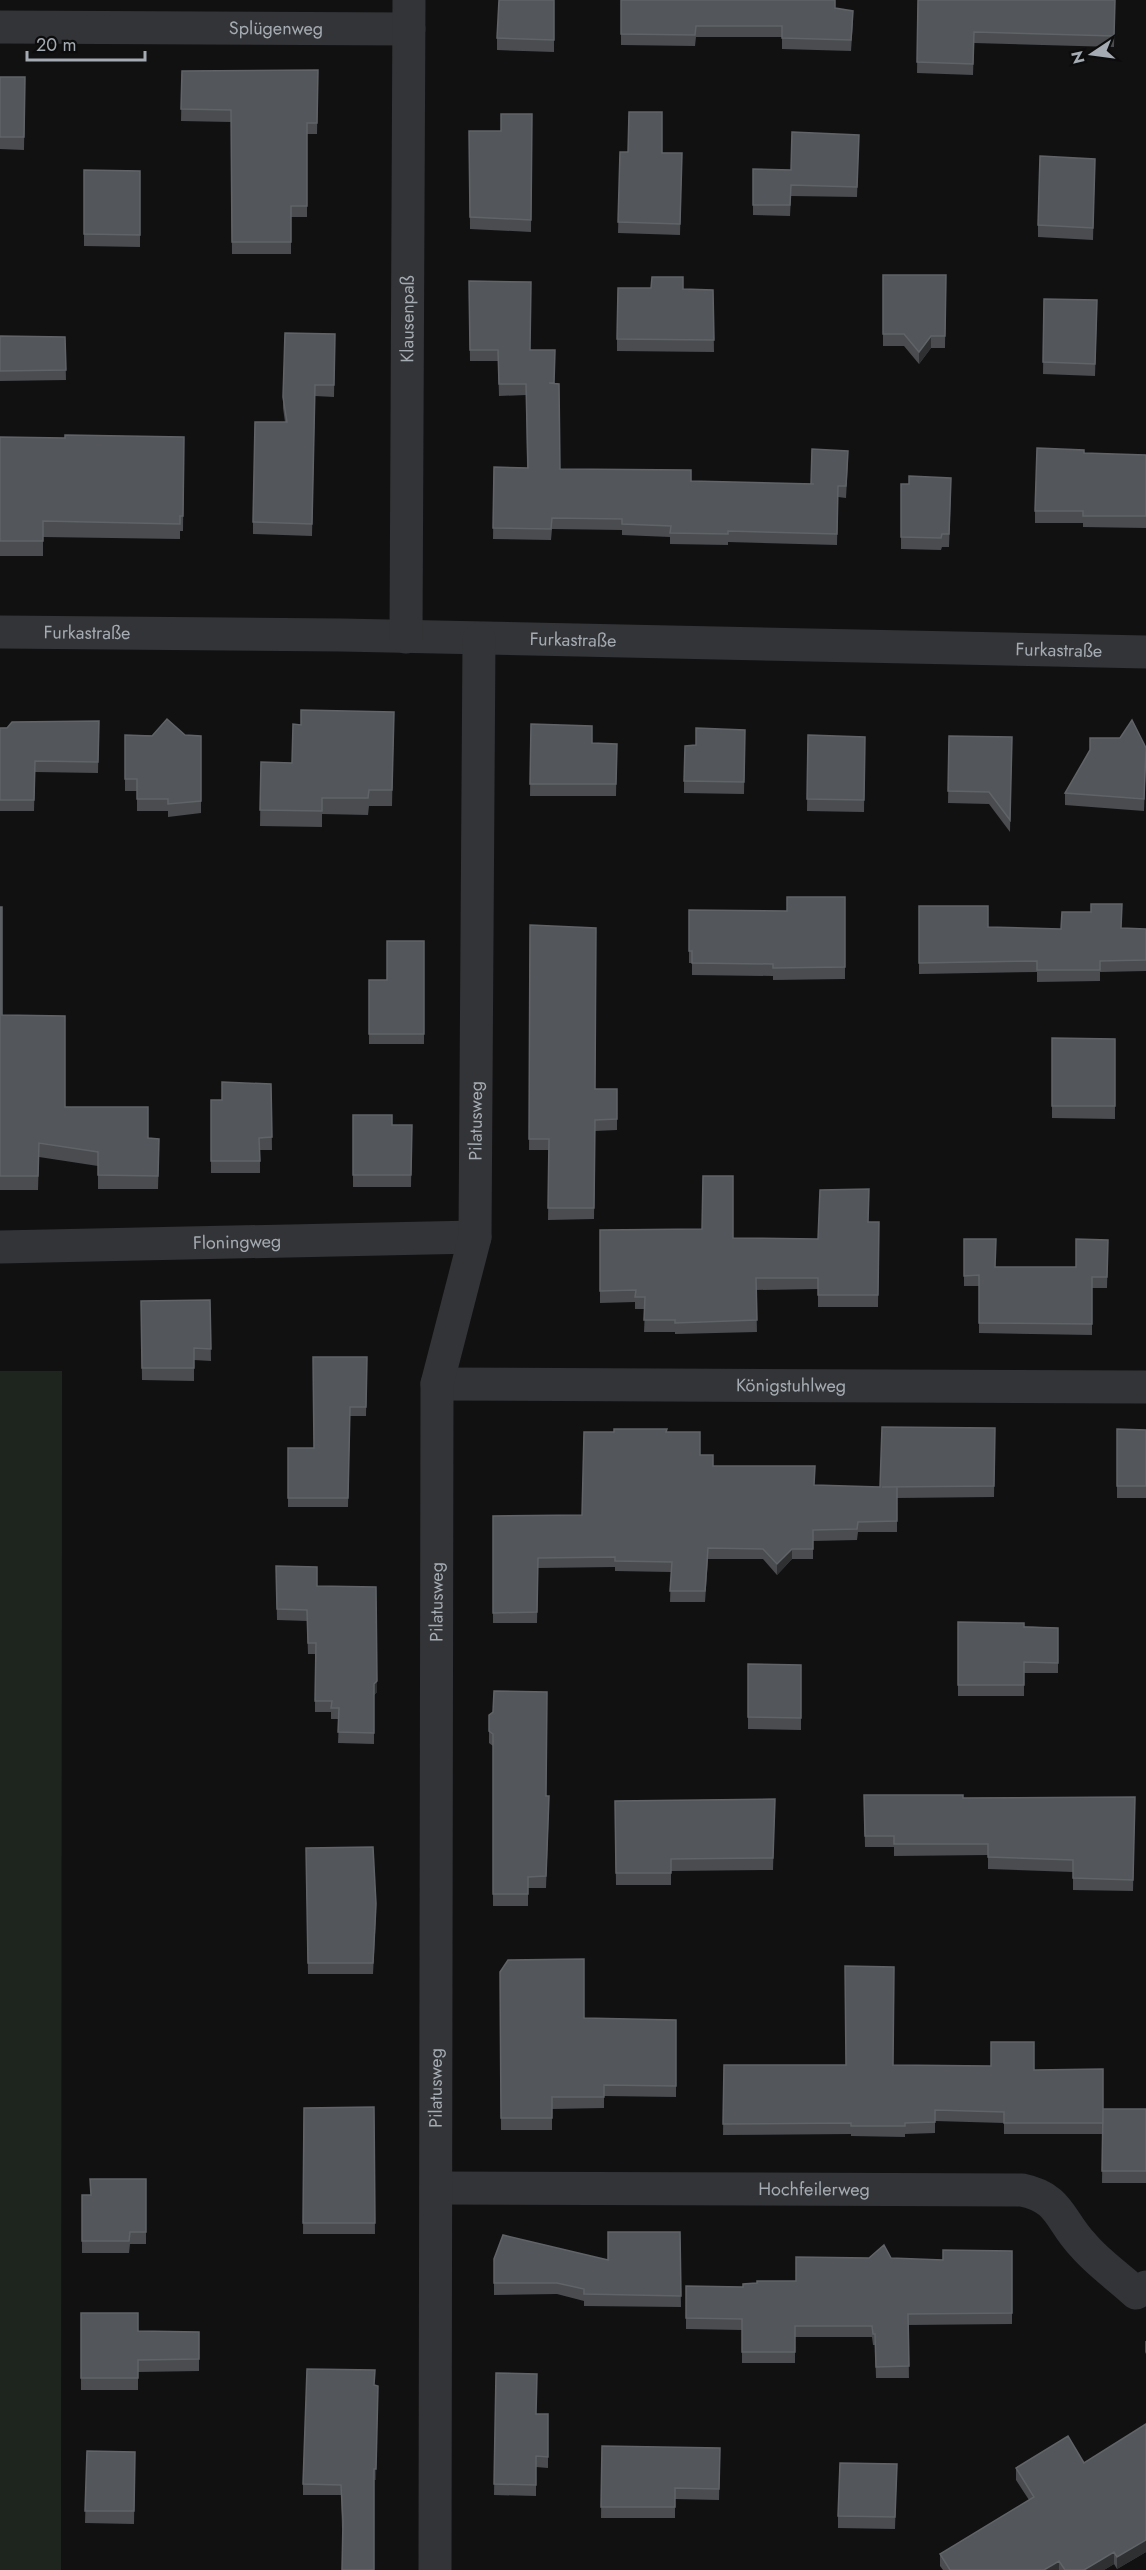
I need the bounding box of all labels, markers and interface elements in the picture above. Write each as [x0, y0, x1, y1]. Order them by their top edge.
street label: Splügenweg [229, 15, 323, 42]
scale bar [27, 24, 146, 62]
north arrow [1062, 24, 1122, 84]
text: 20 m [36, 32, 76, 58]
text: N [1065, 48, 1091, 66]
street label: Klausenpaß [394, 275, 421, 363]
street label: Furkastraße [43, 619, 130, 646]
street label: Furkastraße [529, 626, 617, 654]
street label: Furkastraße [1015, 636, 1102, 664]
street label: Pilatusweg [463, 1081, 489, 1161]
street label: Floningweg [193, 1228, 281, 1256]
street label: Königstuhlweg [736, 1372, 846, 1399]
street label: Pilatusweg [424, 1562, 450, 1642]
street label: Pilatusweg [423, 2048, 449, 2128]
street label: Hochfeilerweg [758, 2176, 870, 2202]

